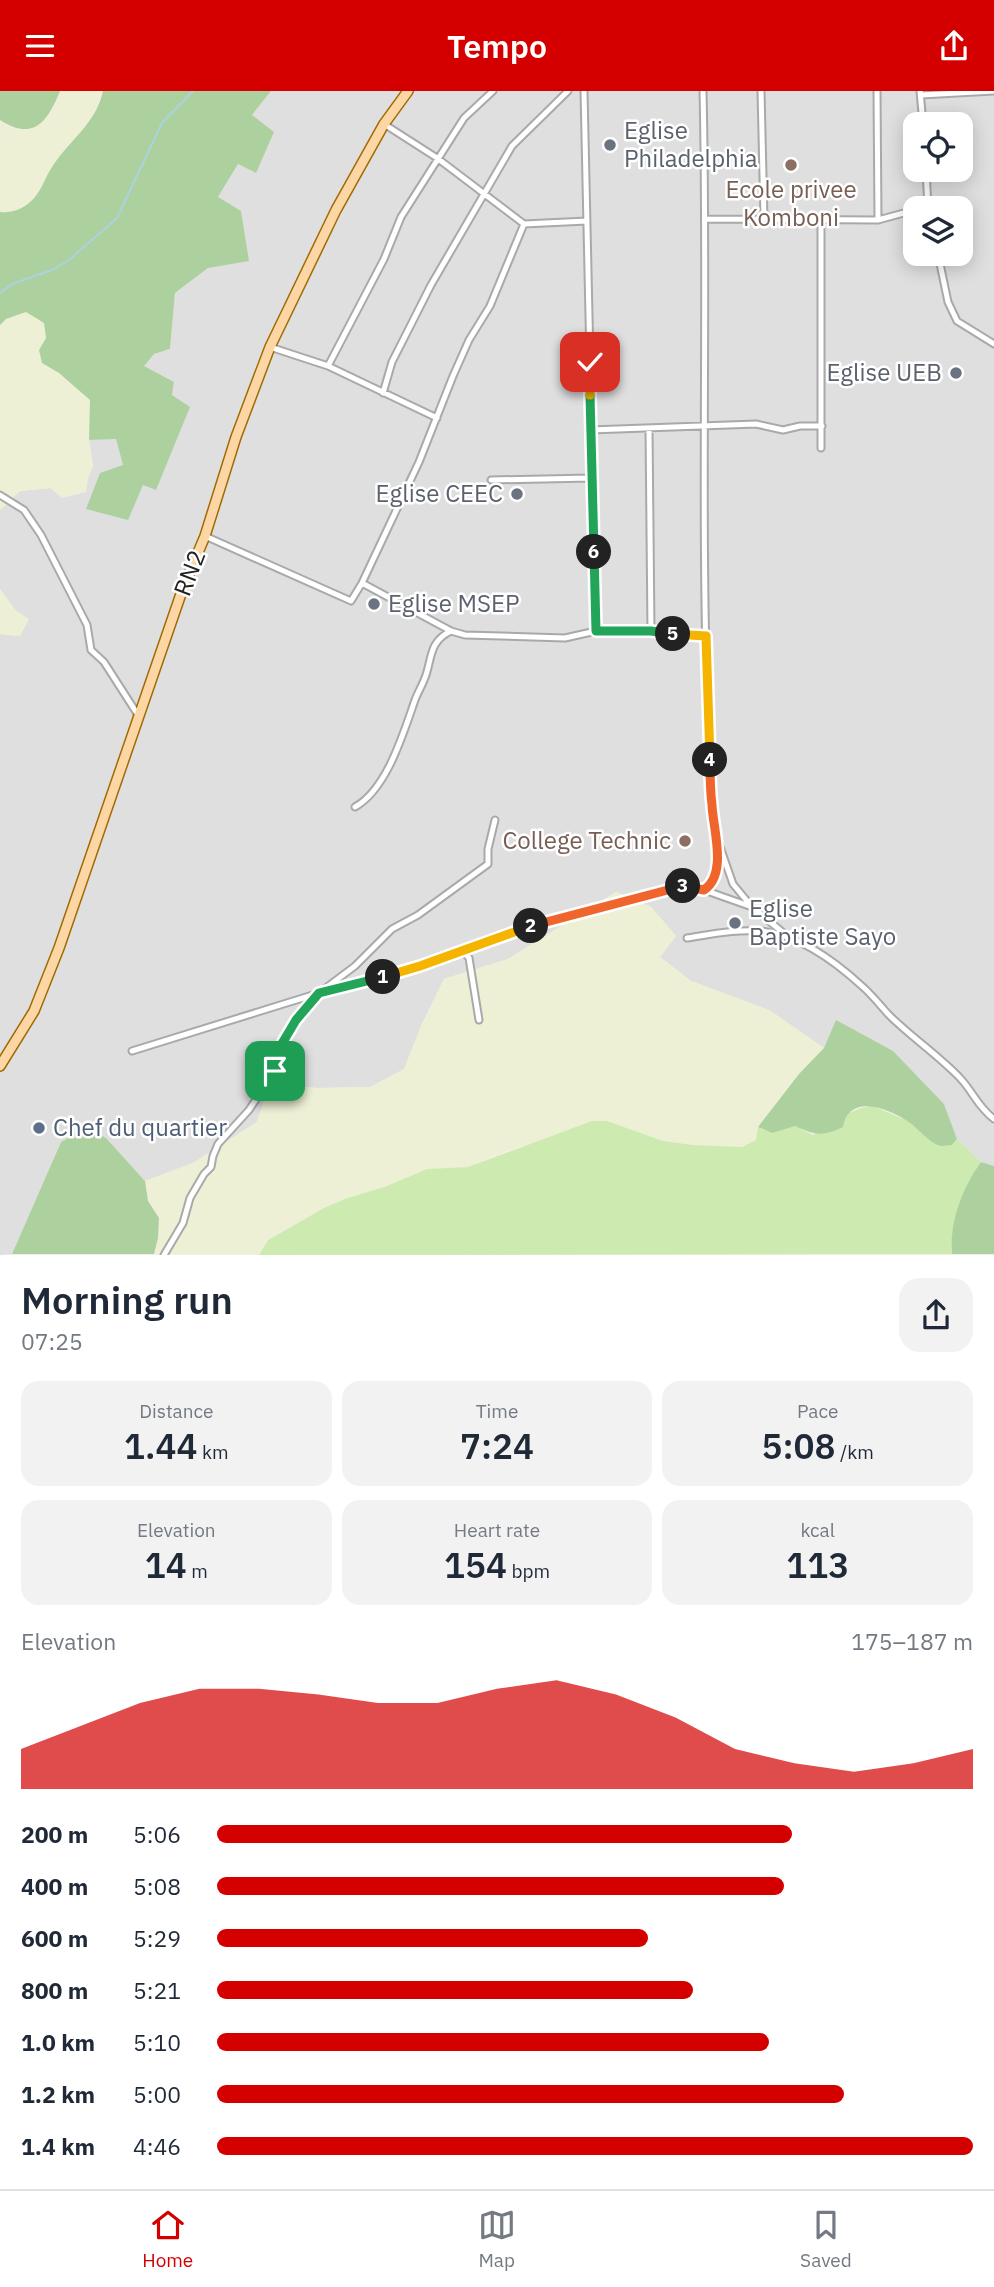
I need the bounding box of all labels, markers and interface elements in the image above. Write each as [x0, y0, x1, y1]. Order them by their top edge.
text: Tempo [447, 25, 547, 67]
icon: menu [21, 27, 59, 65]
icon: share [935, 27, 973, 65]
map controls [903, 112, 973, 266]
button: locate [903, 112, 973, 182]
place label: Eglise Philadelphia [624, 114, 758, 174]
marker: Eglise Philadelphia [602, 137, 618, 153]
marker: Ecole privee Komboni [783, 157, 799, 173]
place label: Ecole privee Komboni [725, 173, 857, 233]
button: layers [903, 196, 973, 266]
pin [560, 332, 620, 392]
icon: check [571, 343, 609, 381]
place label: Eglise UEB [826, 356, 942, 388]
marker: Eglise UEB [948, 365, 964, 381]
place label: Eglise CEEC [376, 477, 503, 509]
marker: Eglise CEEC [509, 486, 525, 502]
pin: 6 [576, 535, 612, 569]
text: 6 [588, 539, 599, 563]
street label: RN2 [166, 545, 212, 600]
place label: Eglise MSEP [388, 587, 520, 619]
marker: Eglise MSEP [366, 596, 382, 612]
pin: 5 [656, 617, 690, 651]
text: 5 [667, 621, 678, 645]
pin: 4 [692, 743, 728, 777]
text: 4 [704, 747, 715, 771]
place label: College Technic [502, 824, 671, 856]
marker: College Technic [677, 833, 693, 849]
pin: 3 [666, 869, 700, 903]
text: 3 [677, 873, 688, 897]
place label: Eglise Baptiste Sayo [749, 892, 896, 952]
pin: 2 [514, 909, 548, 943]
text: 2 [525, 913, 536, 937]
marker: Eglise Baptiste Sayo [727, 915, 743, 931]
pin: 1 [366, 959, 400, 994]
text: 1 [377, 964, 388, 988]
pin [245, 1041, 305, 1101]
icon: arrive [256, 1052, 294, 1090]
place label: Chef du quartier [53, 1111, 227, 1143]
marker: Chef du quartier [31, 1120, 47, 1136]
text: Morning run [21, 1275, 233, 1324]
button: share [899, 1278, 973, 1352]
text: 07:25 [21, 1326, 83, 1356]
text: Distance [139, 1399, 213, 1423]
text: Time [476, 1399, 518, 1423]
text: Pace [797, 1399, 838, 1423]
text: 1.44 [124, 1423, 198, 1469]
text: 7:24 [460, 1423, 534, 1469]
text: 5:08 [761, 1423, 836, 1469]
text: km [198, 1440, 229, 1464]
text: /km [836, 1440, 874, 1464]
text: Elevation [137, 1518, 216, 1542]
text: Heart rate [454, 1518, 540, 1542]
text: kcal [800, 1518, 835, 1542]
text: 14 [145, 1542, 187, 1588]
text: 154 [444, 1542, 507, 1588]
text: 113 [786, 1542, 849, 1588]
text: m [187, 1559, 208, 1583]
text: bpm [507, 1559, 550, 1583]
text: Elevation [21, 1626, 116, 1656]
text: 175–187 m [851, 1626, 973, 1656]
text: 200 m [21, 1819, 88, 1849]
text: 5:06 [133, 1819, 181, 1849]
text: 400 m [21, 1871, 88, 1901]
text: 5:08 [133, 1871, 181, 1901]
text: 600 m [21, 1923, 88, 1953]
text: 5:29 [133, 1923, 181, 1953]
text: 800 m [21, 1975, 88, 2005]
text: 5:21 [133, 1975, 181, 2005]
text: 1.0 km [21, 2027, 95, 2057]
text: 5:10 [133, 2027, 181, 2057]
text: 1.2 km [21, 2079, 95, 2109]
text: 5:00 [133, 2079, 181, 2109]
text: 1.4 km [21, 2131, 95, 2161]
text: 4:46 [133, 2131, 181, 2161]
tab: Home [142, 2206, 193, 2272]
tab: Map [478, 2206, 516, 2272]
tab: Saved [800, 2206, 852, 2272]

